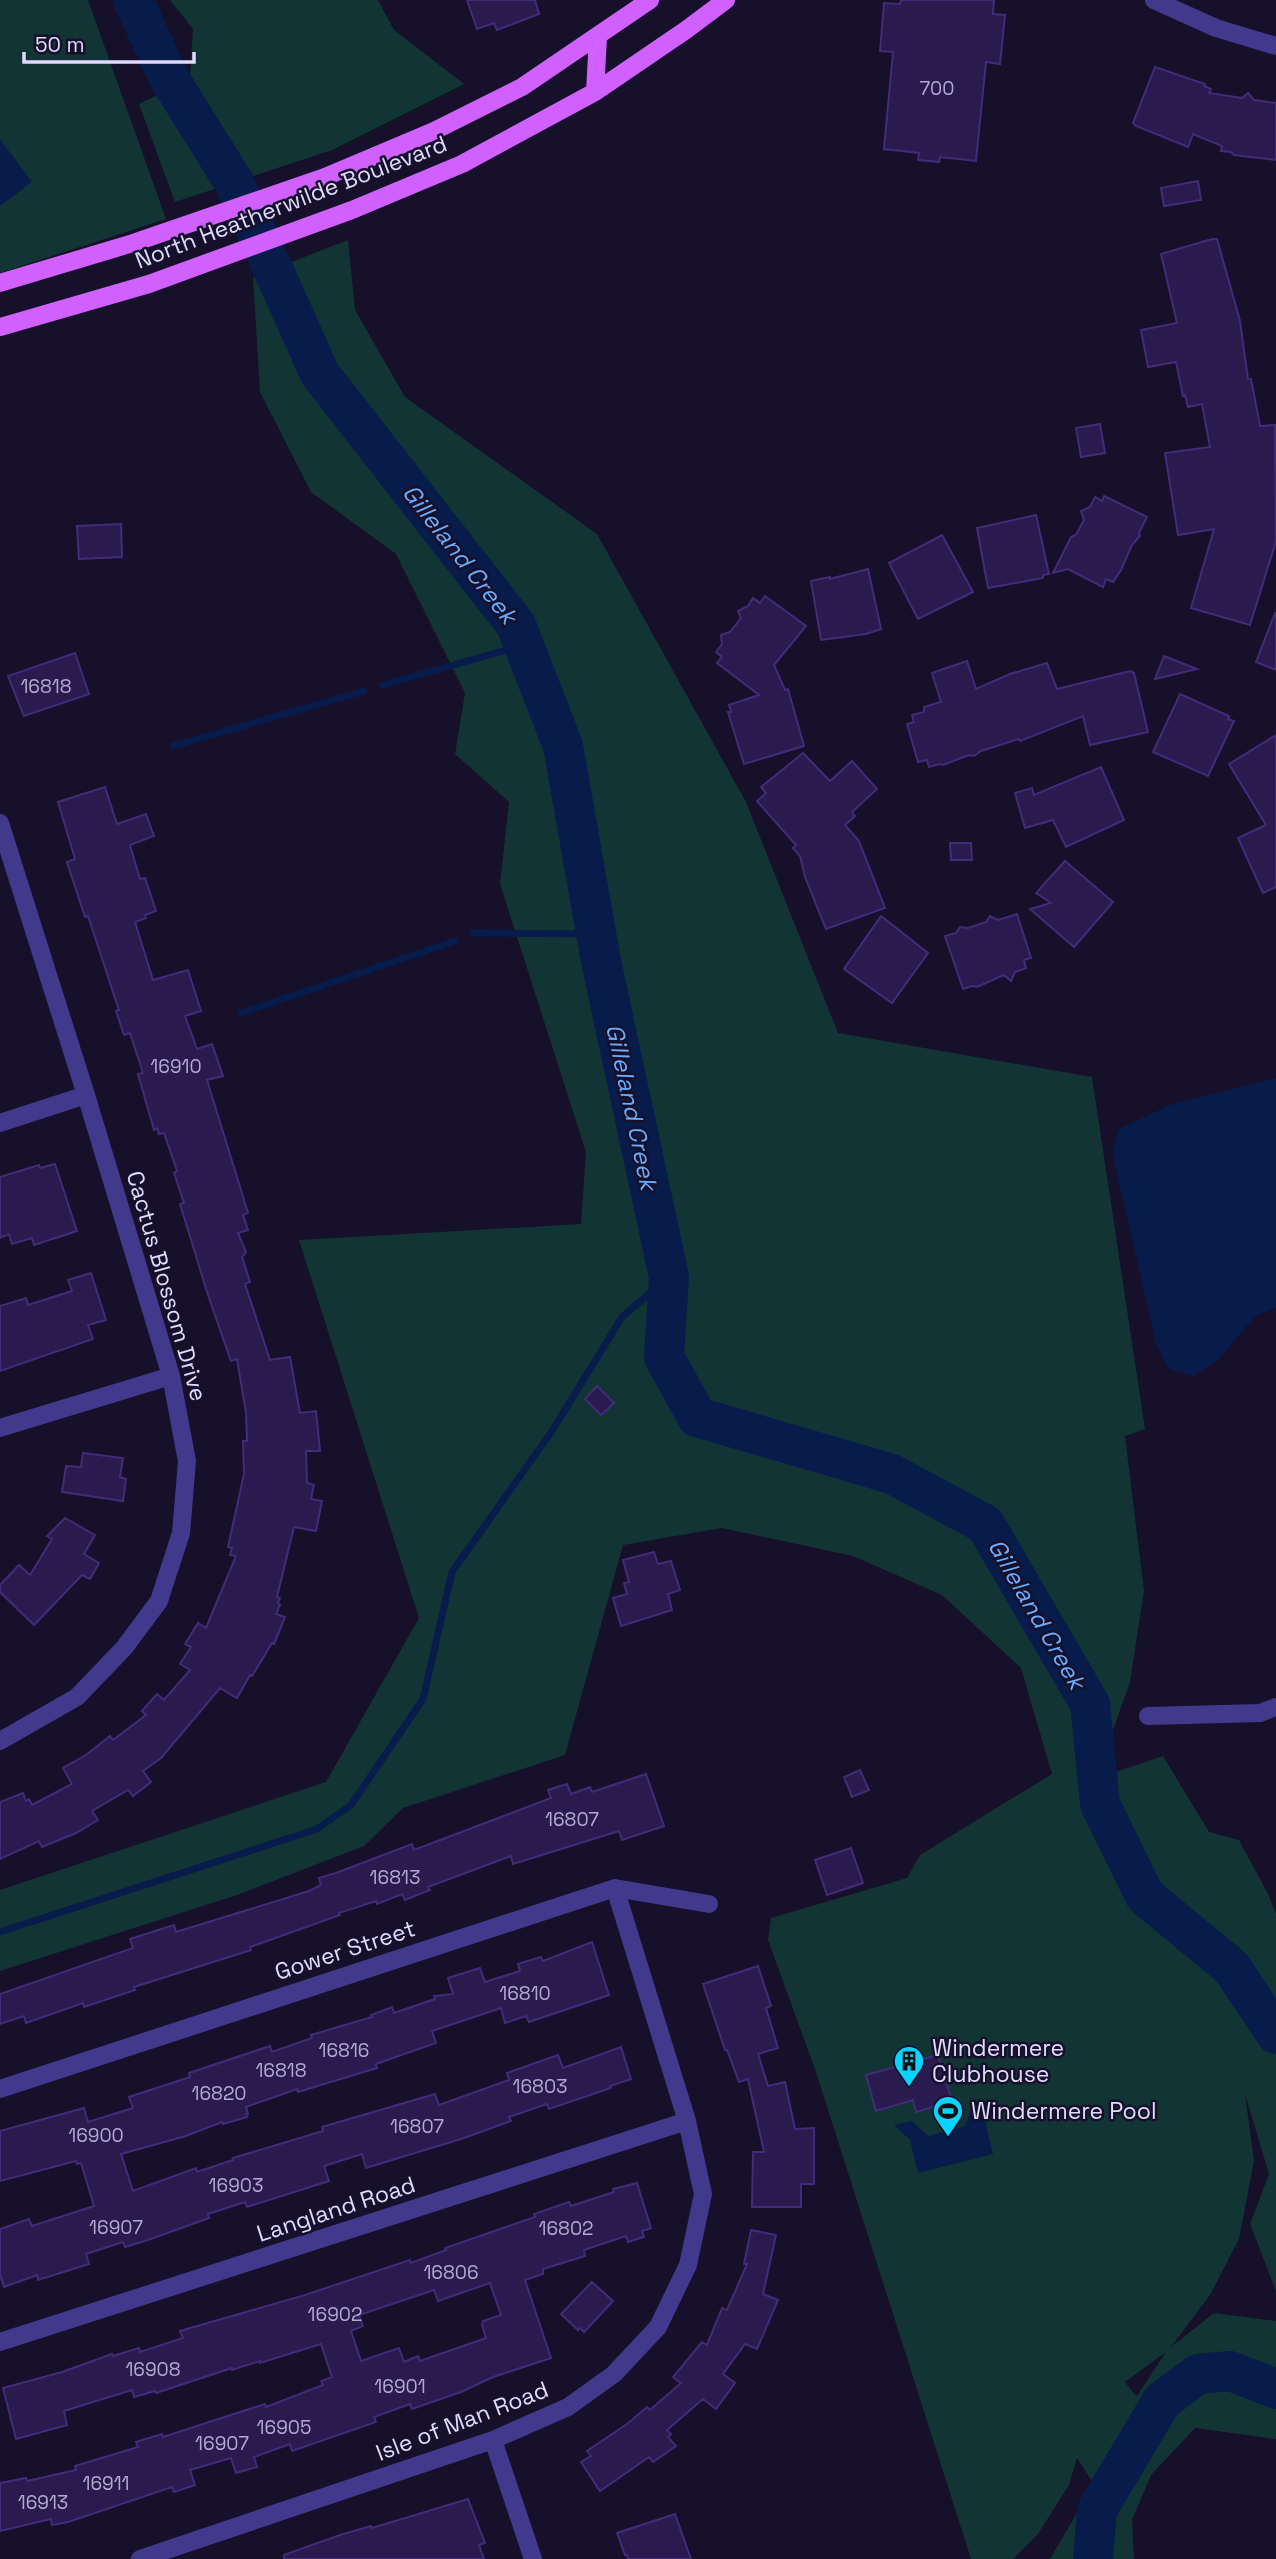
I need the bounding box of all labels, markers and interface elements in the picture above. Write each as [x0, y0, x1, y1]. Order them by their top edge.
scale bar [24, 21, 194, 65]
text: 50 m [35, 31, 85, 58]
house number: 700 [920, 76, 954, 101]
street label: North Heatherwilde Boulevard [131, 129, 451, 275]
water label: Gilleland Creek [396, 478, 526, 633]
house number: 16818 [20, 674, 72, 699]
water label: Gilleland Creek [599, 1021, 665, 1196]
house number: 16910 [150, 1054, 202, 1079]
street label: Cactus Blossom Drive [120, 1167, 214, 1405]
water label: Gilleland Creek [981, 1533, 1094, 1698]
house number: 16807 [545, 1807, 599, 1832]
house number: 16813 [370, 1865, 420, 1890]
street label: Gower Street [271, 1913, 419, 1987]
house number: 16810 [499, 1981, 551, 2006]
place label: Windermere Clubhouse [932, 2033, 1064, 2089]
house number: 16816 [319, 2038, 369, 2063]
building icon: Windermere Clubhouse [892, 2044, 926, 2088]
house number: 16818 [255, 2058, 307, 2083]
house number: 16803 [512, 2074, 568, 2099]
house number: 16820 [191, 2081, 247, 2106]
sports icon: Windermere Pool [931, 2094, 965, 2138]
place label: Windermere Pool [971, 2096, 1157, 2126]
house number: 16807 [390, 2114, 444, 2139]
house number: 16900 [68, 2123, 124, 2148]
street label: Langland Road [253, 2169, 419, 2249]
house number: 16903 [209, 2173, 263, 2198]
house number: 16907 [89, 2215, 143, 2240]
house number: 16802 [538, 2216, 594, 2241]
house number: 16806 [423, 2260, 479, 2285]
house number: 16902 [308, 2302, 362, 2327]
house number: 16908 [125, 2357, 181, 2382]
street label: Isle of Man Road [372, 2374, 552, 2468]
house number: 16901 [374, 2374, 426, 2399]
house number: 16905 [257, 2415, 311, 2440]
house number: 16907 [195, 2431, 249, 2456]
house number: 16911 [82, 2471, 130, 2496]
house number: 16913 [18, 2490, 68, 2515]

